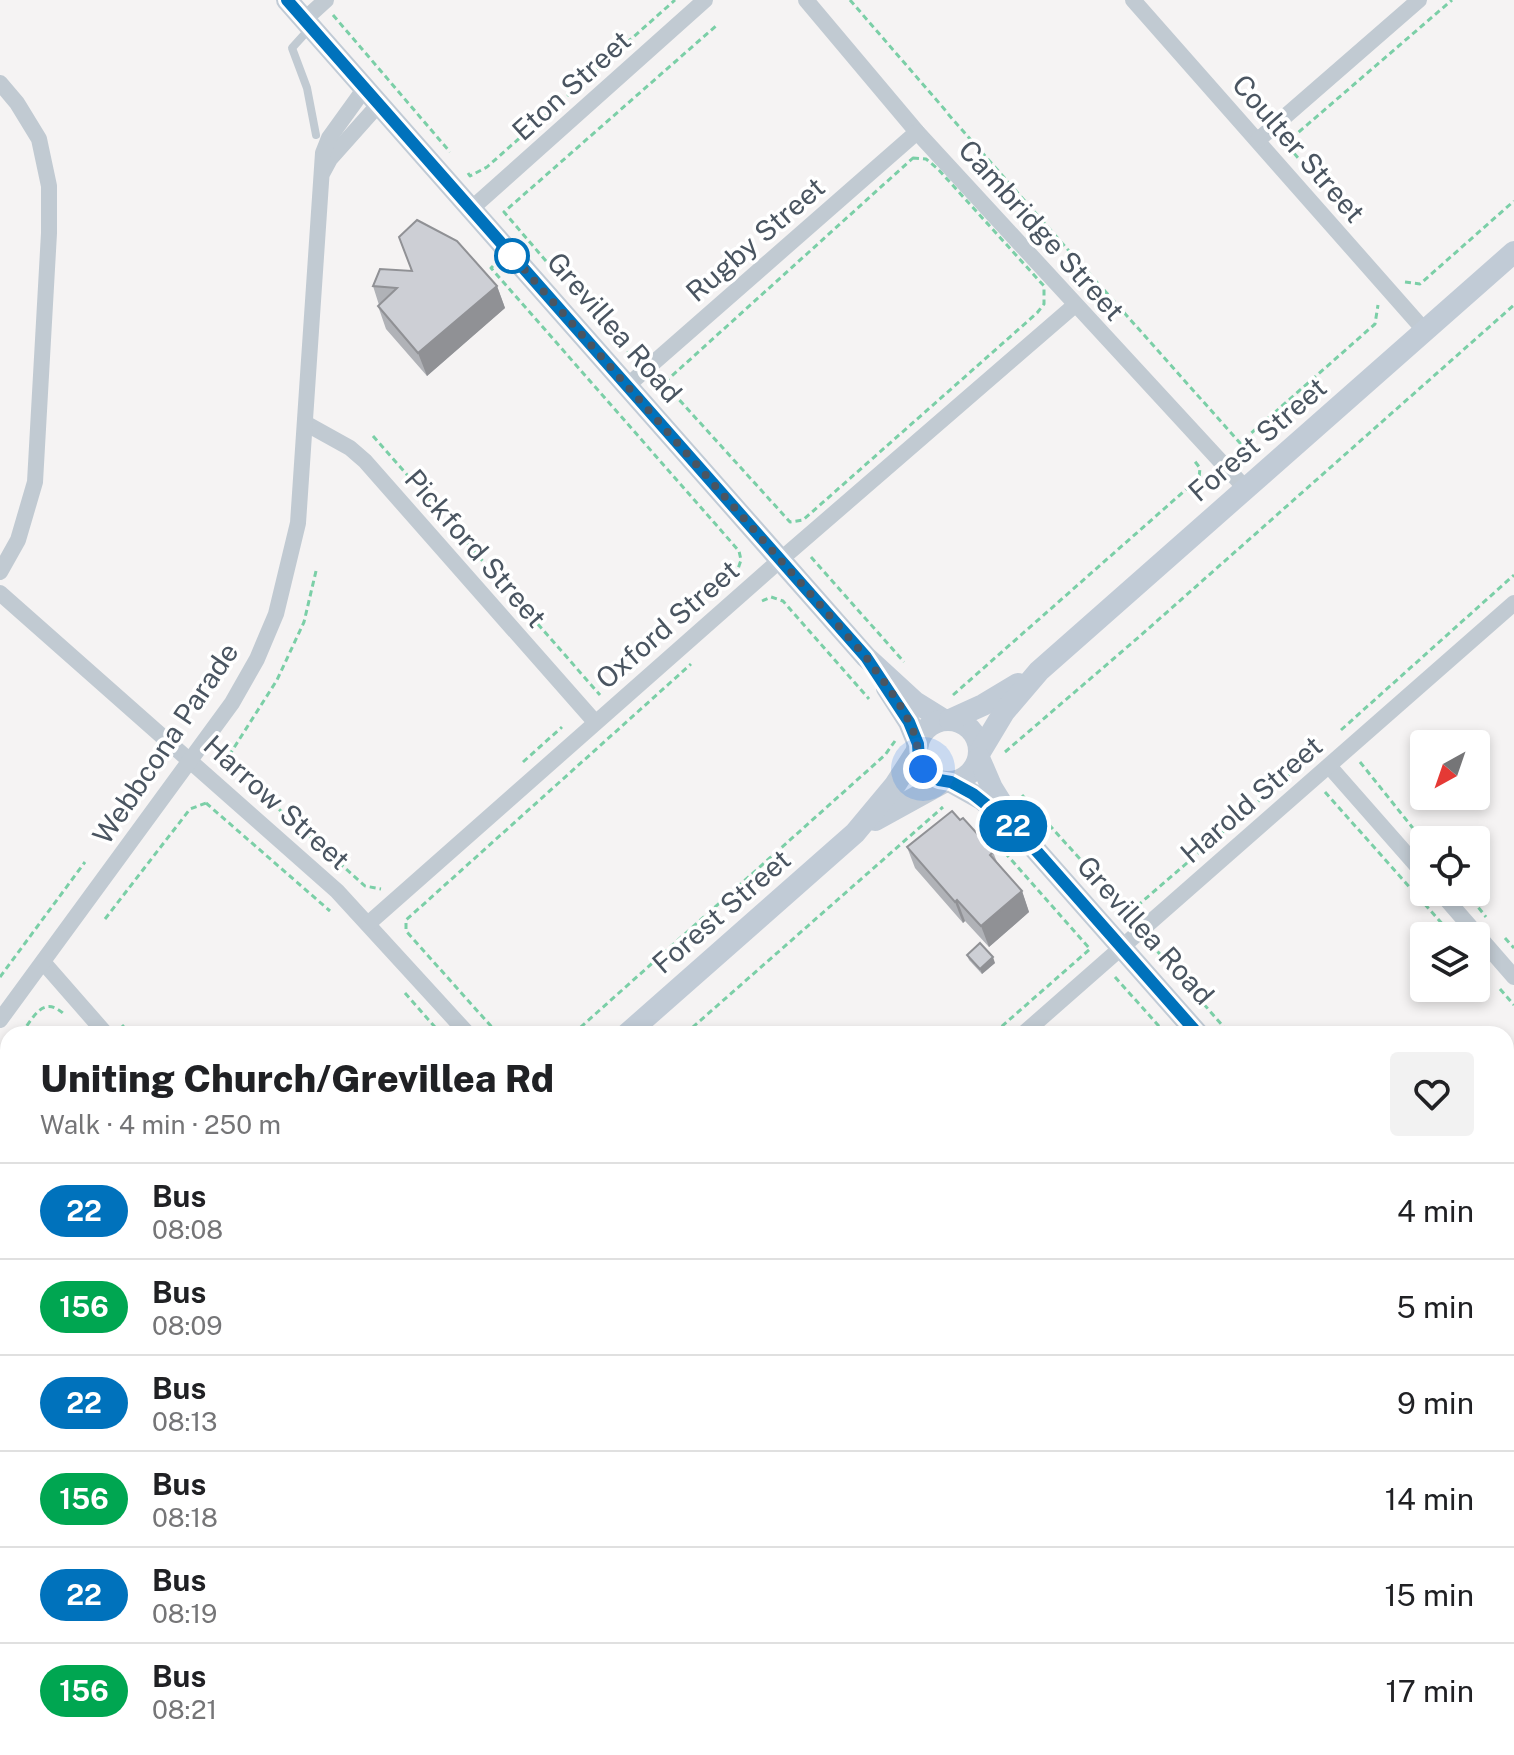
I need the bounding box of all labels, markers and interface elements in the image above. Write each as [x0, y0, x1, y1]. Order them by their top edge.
street label: Eton Street [505, 23, 637, 147]
street label: Coulter Street [1226, 67, 1372, 229]
street label: Cambridge Street [952, 133, 1132, 327]
street label: Rugby Street [679, 170, 831, 308]
unlabelled marker [495, 239, 529, 273]
street label: Grevillea Road [541, 245, 689, 409]
street label: Forest Street [1181, 370, 1333, 508]
street label: Pickford Street [398, 462, 554, 634]
street label: Oxford Street [589, 553, 745, 695]
street label: Webbcona Parade [85, 636, 245, 850]
street label: Harrow Street [197, 728, 357, 876]
street label: Harold Street [1174, 729, 1328, 869]
north arrow [1410, 730, 1490, 810]
map controls [1410, 730, 1490, 1002]
your location [903, 749, 943, 789]
line badge: 22 [977, 800, 1049, 852]
text: 22 [995, 809, 1031, 842]
button: locate [1410, 826, 1490, 906]
street label: Forest Street [645, 842, 797, 980]
street label: Grevillea Road [1071, 849, 1221, 1011]
button: layers [1410, 922, 1490, 1002]
button: heart [1390, 1052, 1474, 1136]
text: Uniting Church/Grevillea Rd [40, 1056, 554, 1101]
text: Walk · 4 min · 250 m [40, 1109, 281, 1140]
text: Bus [152, 1178, 206, 1214]
text: 4 min [1397, 1193, 1474, 1229]
text: 22 [66, 1194, 102, 1227]
text: 08:08 [152, 1214, 223, 1245]
text: Bus [152, 1274, 206, 1310]
text: 5 min [1397, 1289, 1474, 1325]
text: 156 [59, 1290, 109, 1323]
text: 08:09 [152, 1310, 222, 1341]
text: Bus [152, 1370, 206, 1406]
text: 9 min [1397, 1385, 1474, 1421]
text: 22 [66, 1386, 102, 1419]
text: 08:13 [152, 1406, 217, 1437]
text: Bus [152, 1466, 206, 1502]
text: 14 min [1385, 1481, 1474, 1517]
text: 156 [59, 1482, 109, 1515]
text: 08:18 [152, 1502, 218, 1533]
text: Bus [152, 1562, 206, 1598]
text: 15 min [1384, 1577, 1474, 1613]
text: 22 [66, 1578, 102, 1611]
text: 08:19 [152, 1598, 217, 1629]
text: Bus [152, 1658, 206, 1694]
text: 17 min [1386, 1673, 1474, 1709]
text: 156 [59, 1674, 109, 1707]
text: 08:21 [152, 1694, 217, 1725]

